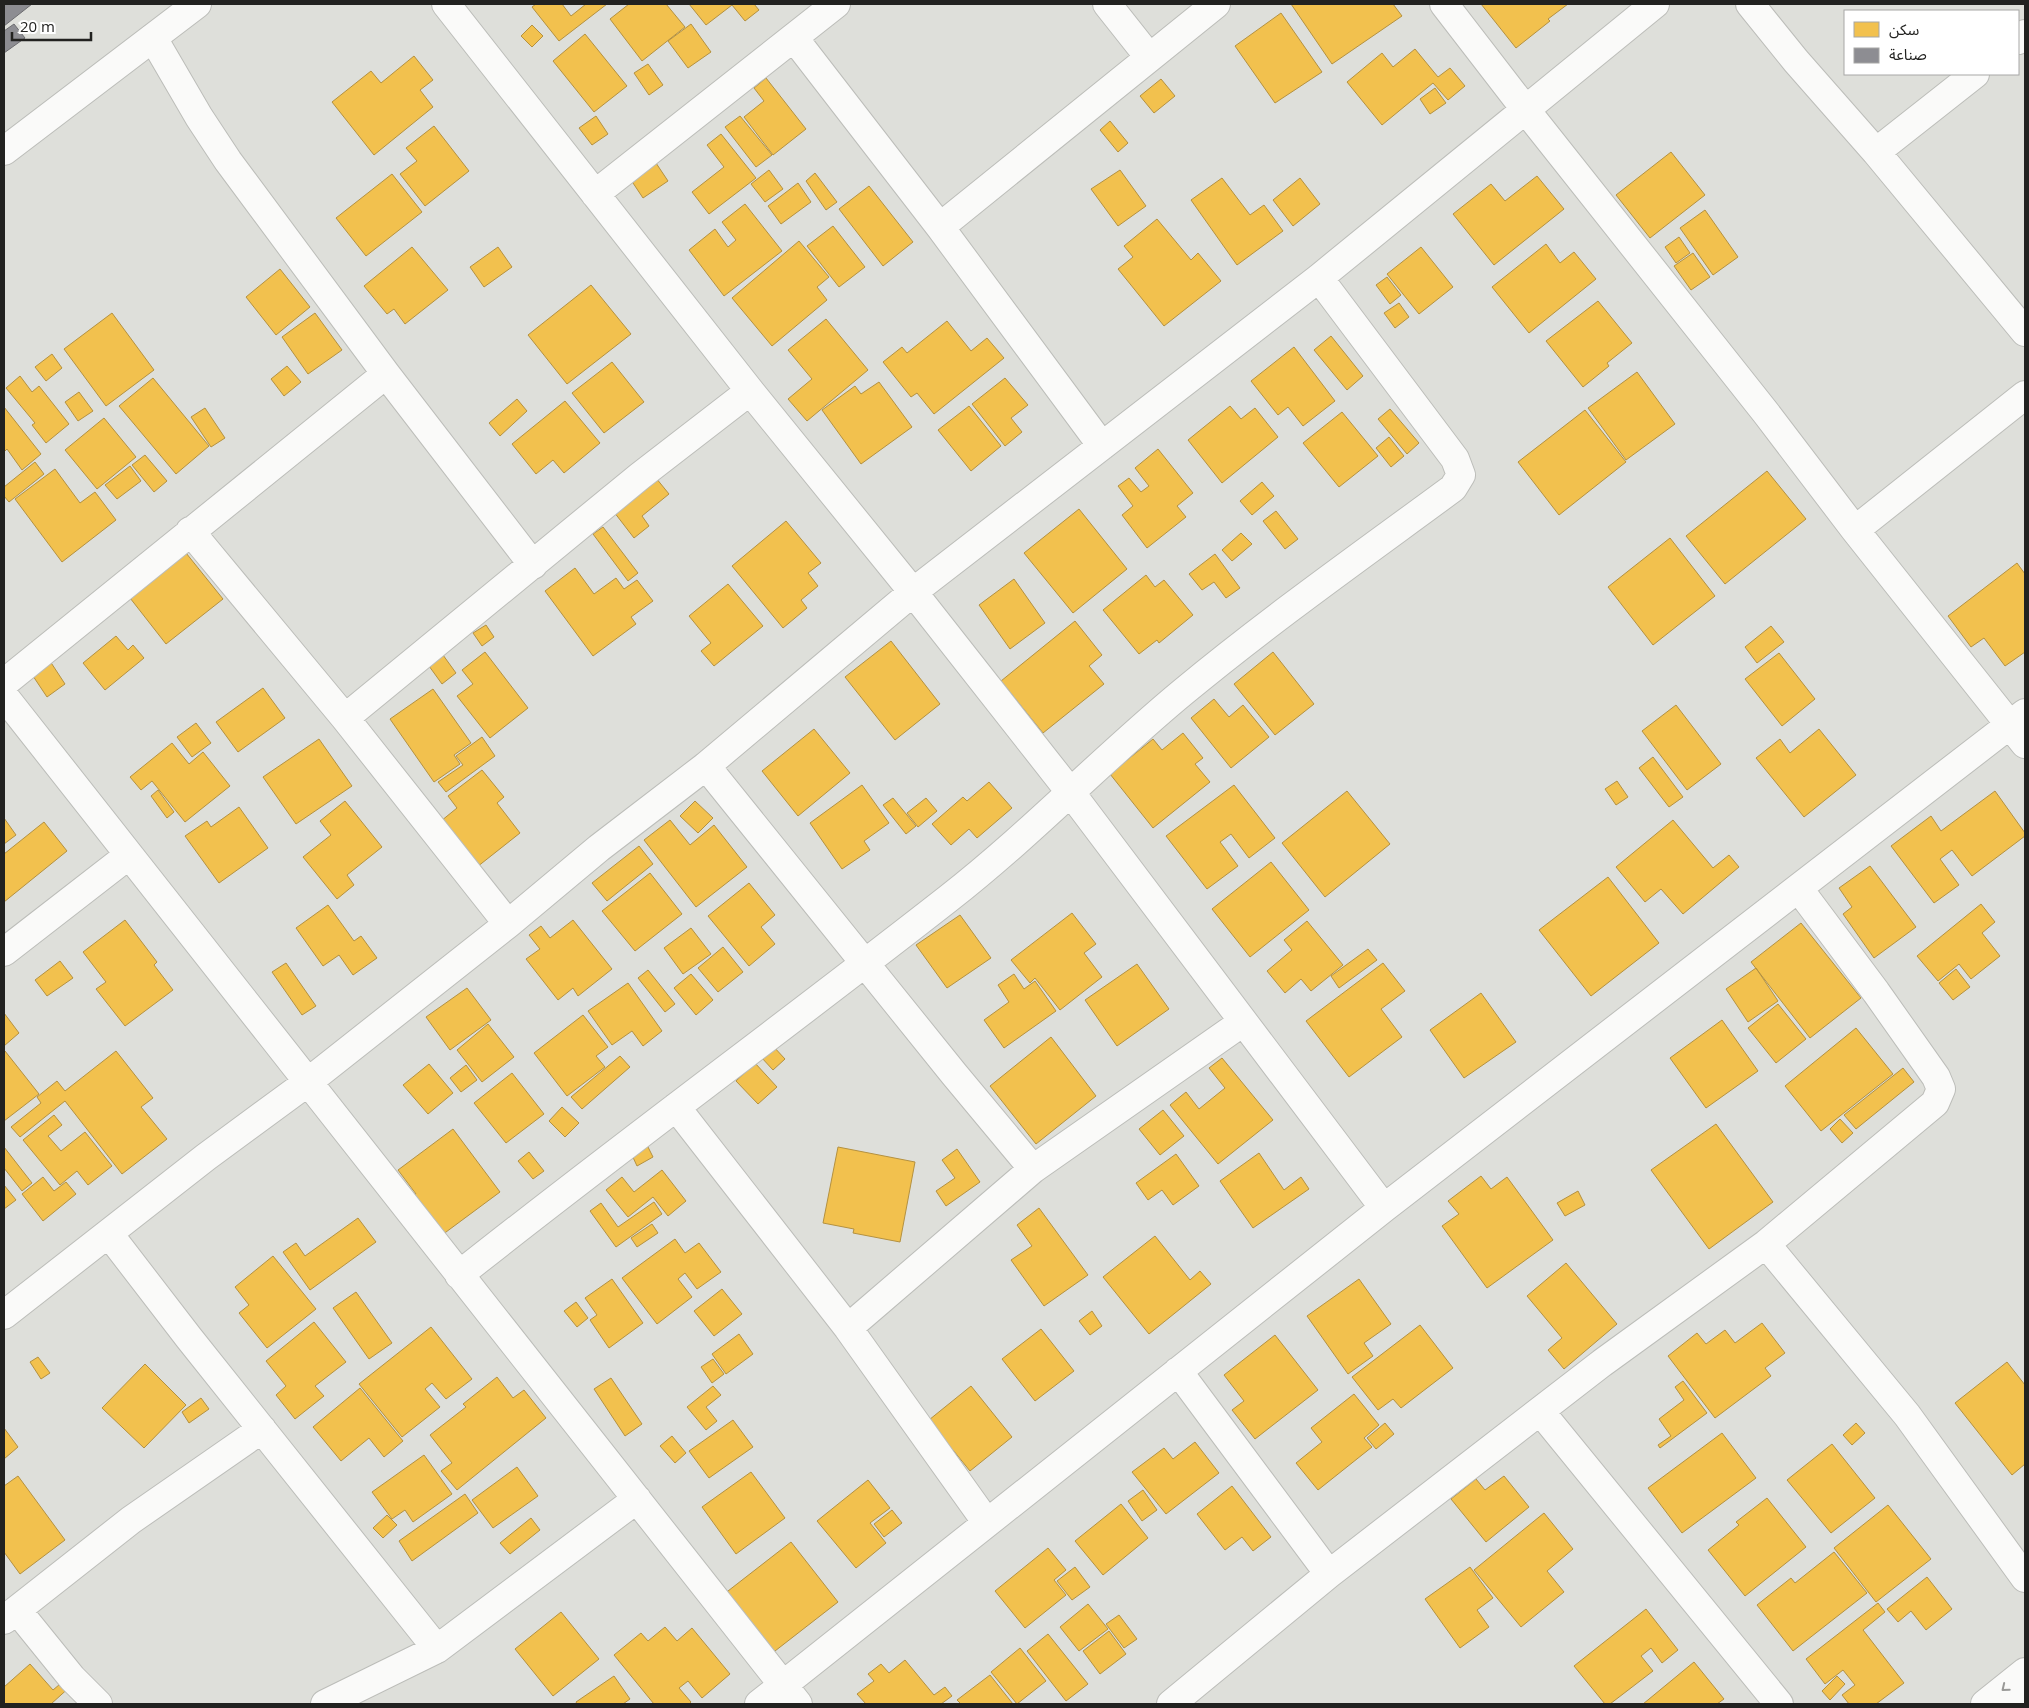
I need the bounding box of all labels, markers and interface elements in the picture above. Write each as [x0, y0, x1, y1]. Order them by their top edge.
scale bar [12, 10, 91, 42]
legend [1844, 10, 2019, 75]
text: 20 m [20, 16, 55, 36]
text: سكن [1889, 19, 1920, 39]
text: صناعة [1889, 44, 1927, 64]
one-way arrow [2002, 1682, 2011, 1690]

